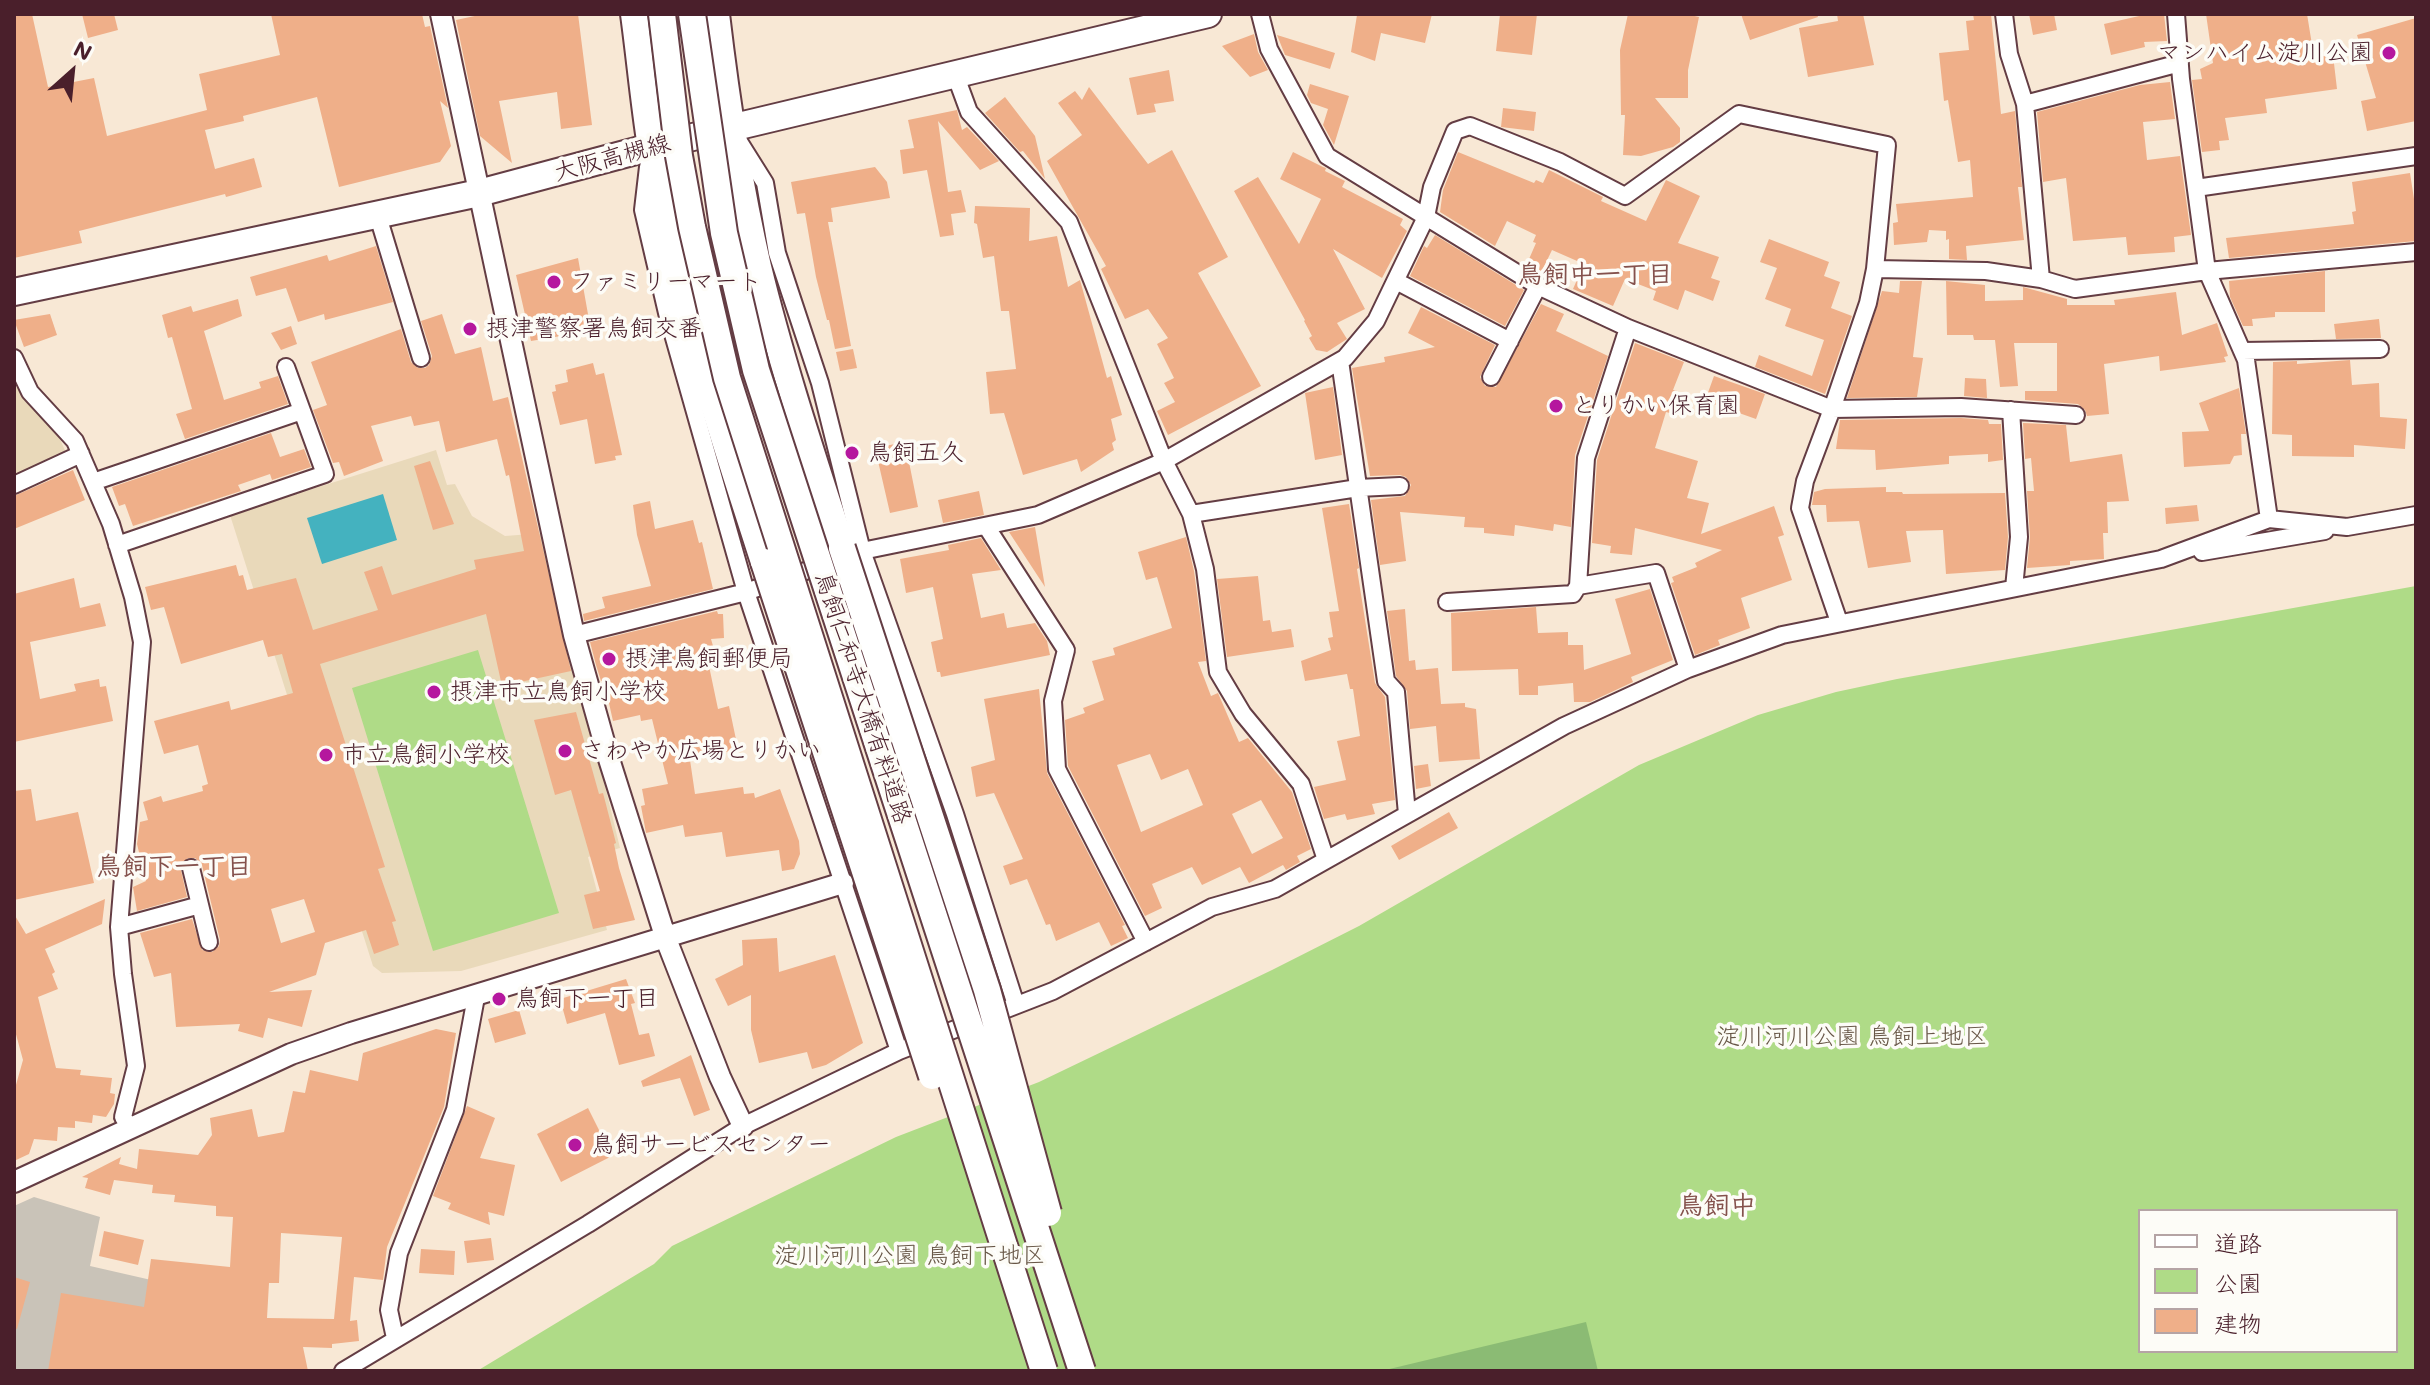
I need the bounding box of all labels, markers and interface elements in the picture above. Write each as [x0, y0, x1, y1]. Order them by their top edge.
north arrow [32, 32, 112, 112]
text: N [69, 33, 97, 67]
place label: マンハイム淀川公園 [2157, 39, 2373, 67]
marker: マンハイム淀川公園 [2380, 44, 2398, 62]
street label: 大阪高槻線 [550, 129, 674, 187]
district label: 鳥飼中一丁目 [1517, 259, 1673, 291]
place label: ファミリーマート [570, 268, 762, 296]
marker: ファミリーマート [545, 273, 563, 291]
place label: 摂津警察署鳥飼交番 [486, 315, 702, 343]
marker: 摂津警察署鳥飼交番 [461, 320, 479, 338]
place label: とりかい保育園 [1572, 392, 1740, 420]
marker: とりかい保育園 [1547, 397, 1565, 415]
place label: 鳥飼五久 [868, 439, 964, 467]
marker: 鳥飼五久 [843, 444, 861, 462]
street label: 鳥飼仁和寺大橋有料道路 [809, 568, 917, 828]
place label: 摂津鳥飼郵便局 [625, 645, 793, 673]
marker: 摂津鳥飼郵便局 [600, 650, 618, 668]
place label: 摂津市立鳥飼小学校 [450, 678, 666, 706]
marker: 摂津市立鳥飼小学校 [425, 683, 443, 701]
place label: さわやか広場とりかい [581, 737, 821, 765]
place label: 市立鳥飼小学校 [342, 741, 510, 769]
marker: さわやか広場とりかい [556, 742, 574, 760]
marker: 市立鳥飼小学校 [317, 746, 335, 764]
district label: 鳥飼下一丁目 [96, 851, 252, 883]
place label: 鳥飼下一丁目 [515, 985, 659, 1013]
marker: 鳥飼下一丁目 [490, 990, 508, 1008]
park label: 淀川河川公園 鳥飼上地区 [1716, 1023, 1988, 1051]
place label: 鳥飼サービスセンター [591, 1131, 831, 1159]
marker: 鳥飼サービスセンター [566, 1136, 584, 1154]
district label: 鳥飼中 [1678, 1190, 1756, 1222]
legend [2138, 1209, 2398, 1353]
text: 道路 [2214, 1227, 2262, 1258]
park label: 淀川河川公園 鳥飼下地区 [774, 1242, 1046, 1270]
text: 公園 [2214, 1267, 2262, 1298]
text: 建物 [2214, 1307, 2262, 1338]

